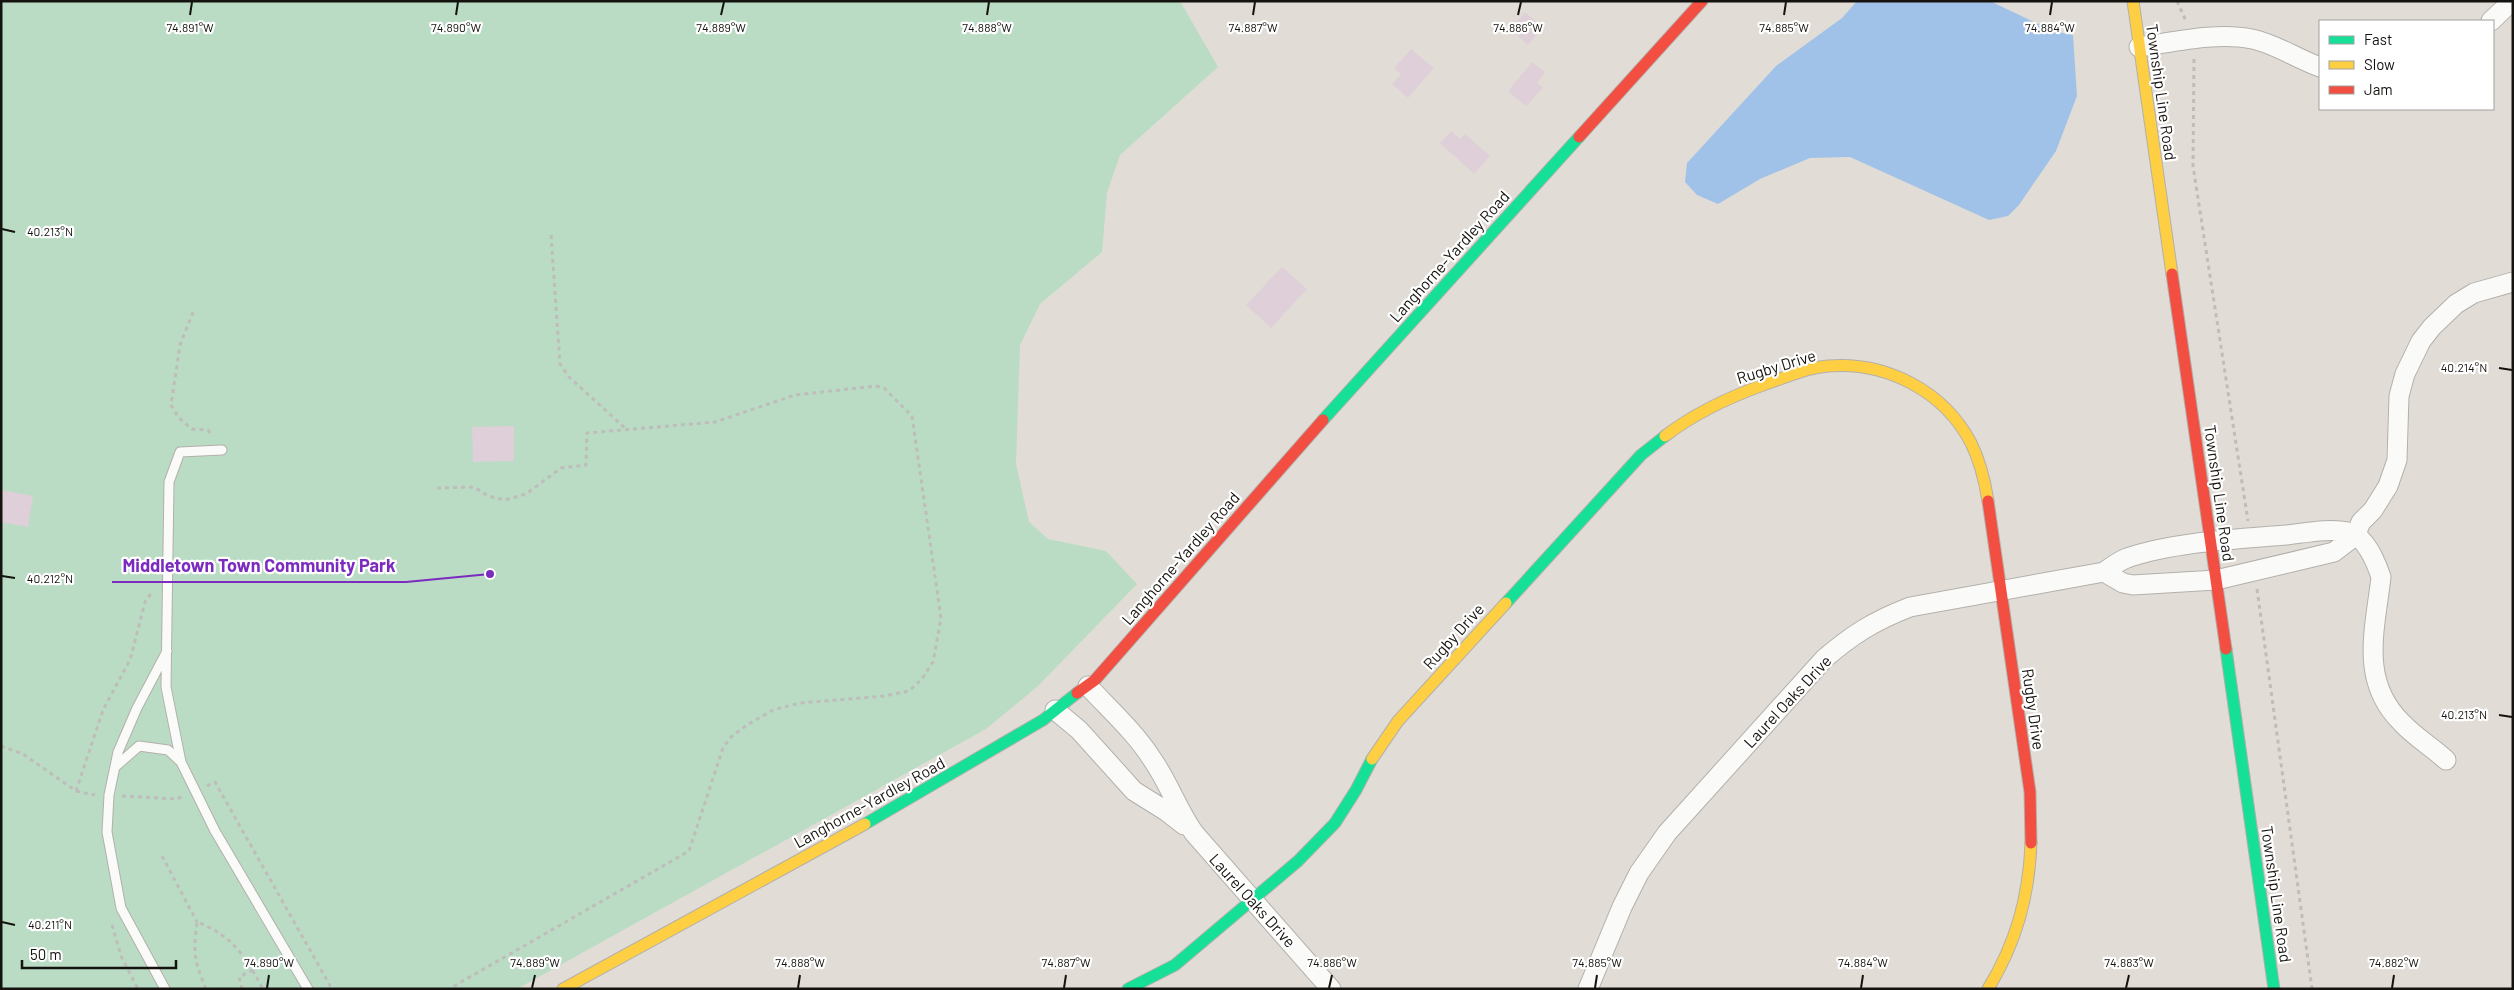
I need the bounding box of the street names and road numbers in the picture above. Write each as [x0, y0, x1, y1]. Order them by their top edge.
street label: Township Line Road [2143, 22, 2181, 162]
street label: Langhorne-Yardley Road [1385, 187, 1513, 325]
street label: Rugby Drive [1734, 345, 1818, 387]
street label: Township Line Road [2201, 423, 2239, 563]
street label: Langhorne-Yardley Road [1117, 488, 1243, 628]
street label: Rugby Drive [1419, 599, 1487, 673]
street label: Laurel Oaks Drive [1739, 651, 1835, 751]
street label: Rugby Drive [2019, 667, 2049, 751]
street label: Langhorne-Yardley Road [790, 753, 948, 851]
street label: Township Line Road [2258, 824, 2296, 964]
street label: Laurel Oaks Drive [1206, 849, 1300, 951]

